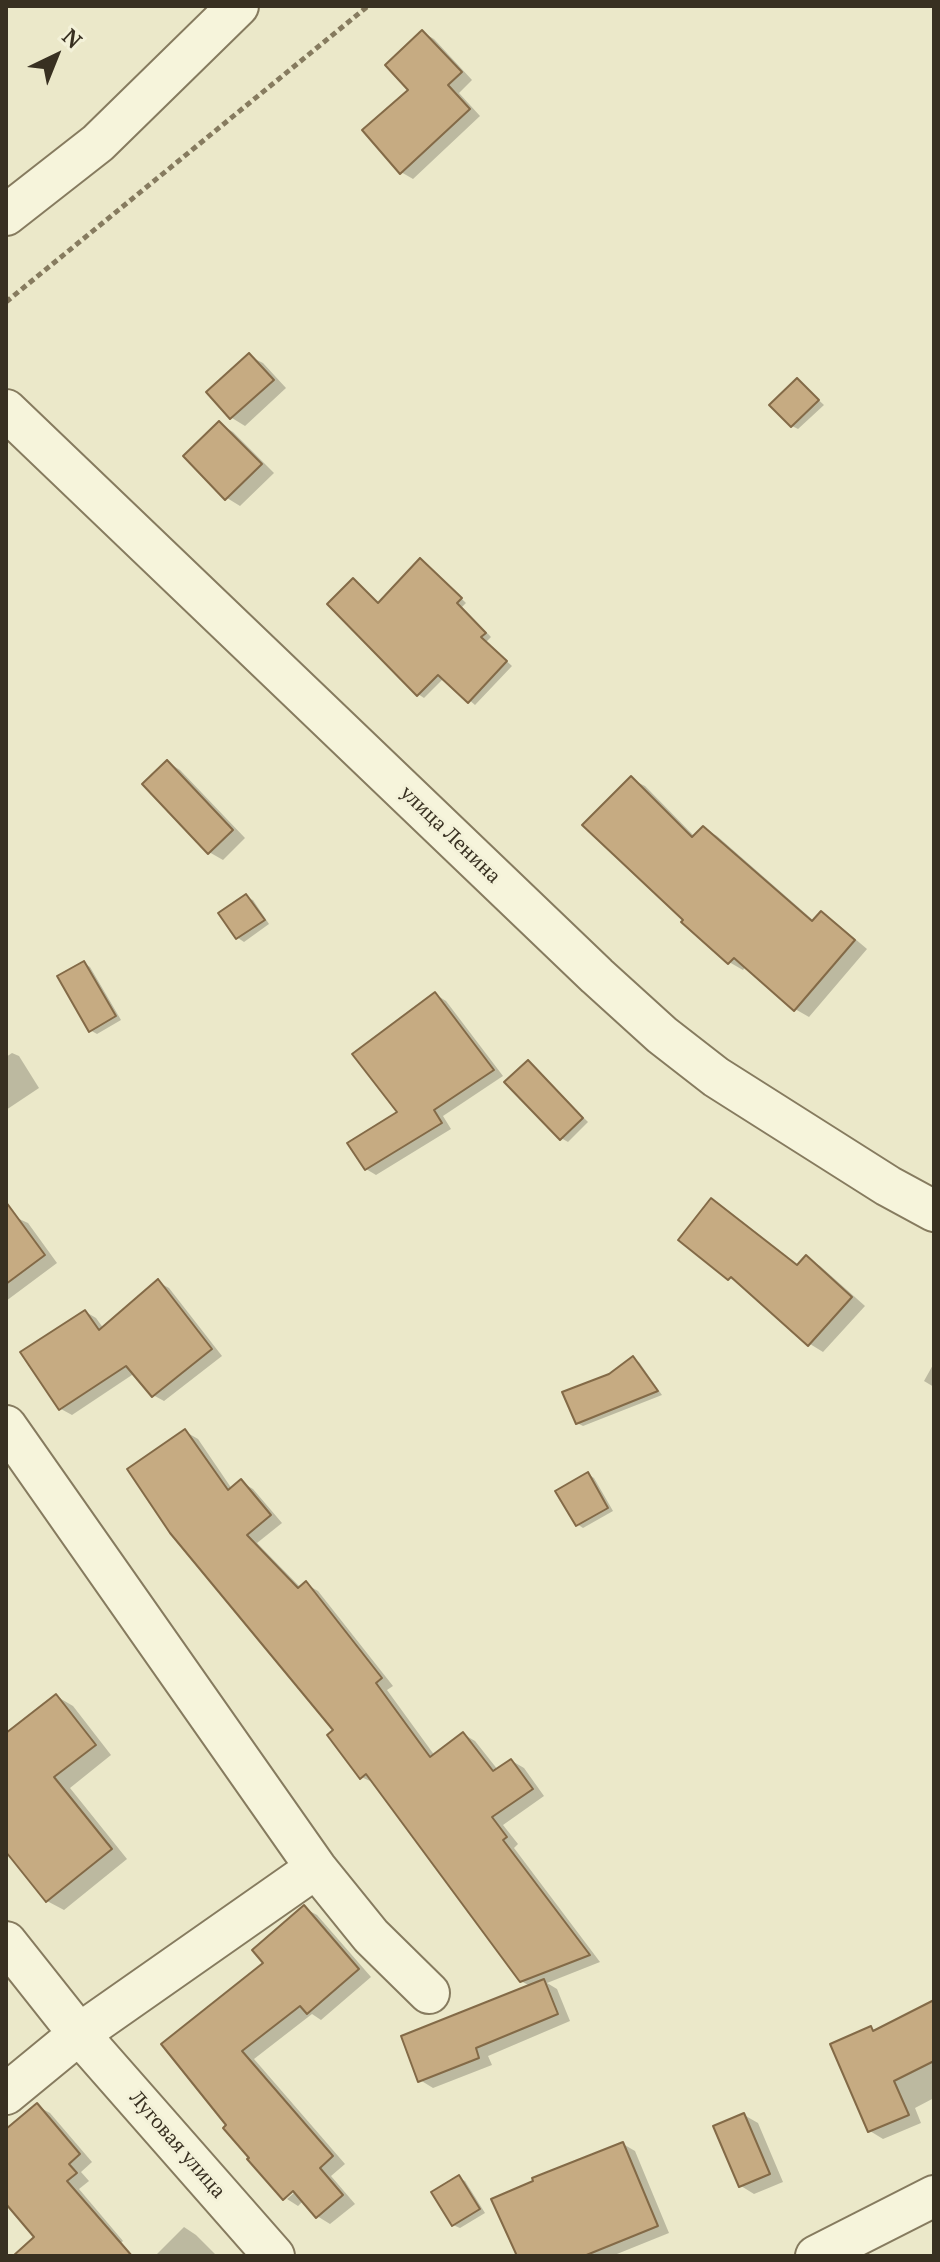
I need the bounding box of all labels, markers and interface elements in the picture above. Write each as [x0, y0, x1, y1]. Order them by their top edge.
north arrow [16, 16, 96, 96]
text: N [57, 22, 89, 54]
street label: улица Ленина [395, 781, 505, 889]
street label: Луговая улица [124, 2087, 230, 2203]

